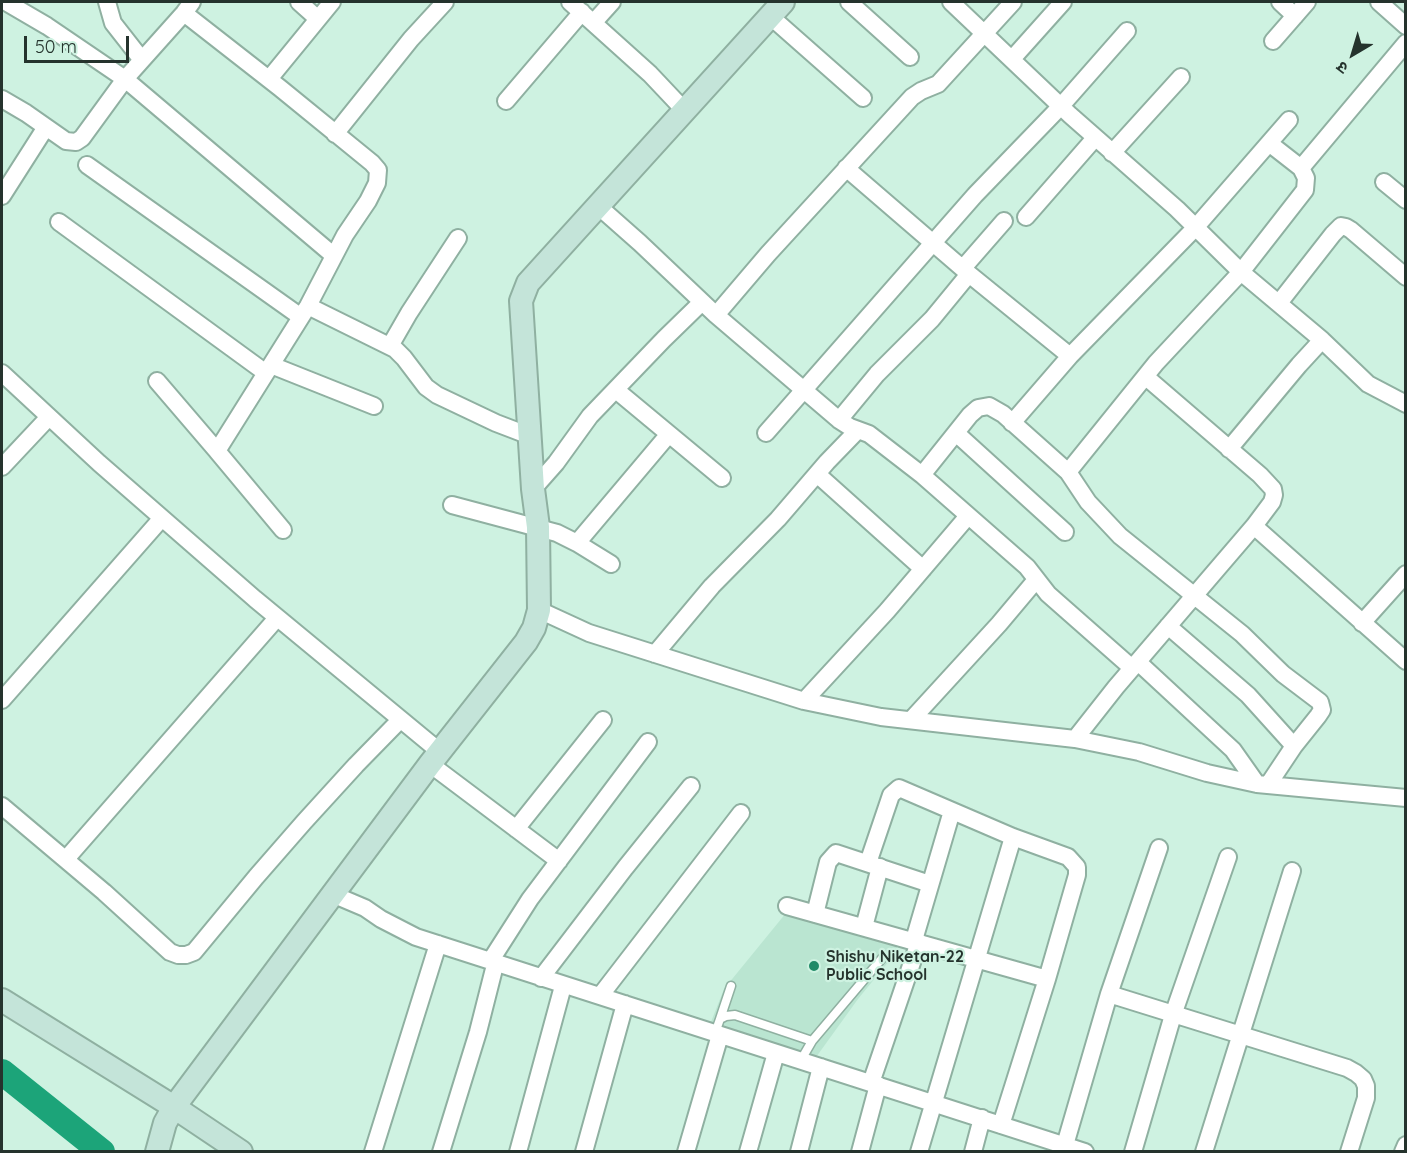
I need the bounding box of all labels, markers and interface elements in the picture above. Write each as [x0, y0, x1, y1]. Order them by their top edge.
scale bar [27, 24, 132, 62]
north arrow [1323, 24, 1383, 84]
text: 50 m [35, 35, 77, 58]
text: उ [1332, 57, 1352, 79]
place label: Shishu Niketan-22 Public School [826, 947, 964, 985]
marker: Shishu Niketan-22 Public School [807, 959, 821, 973]

